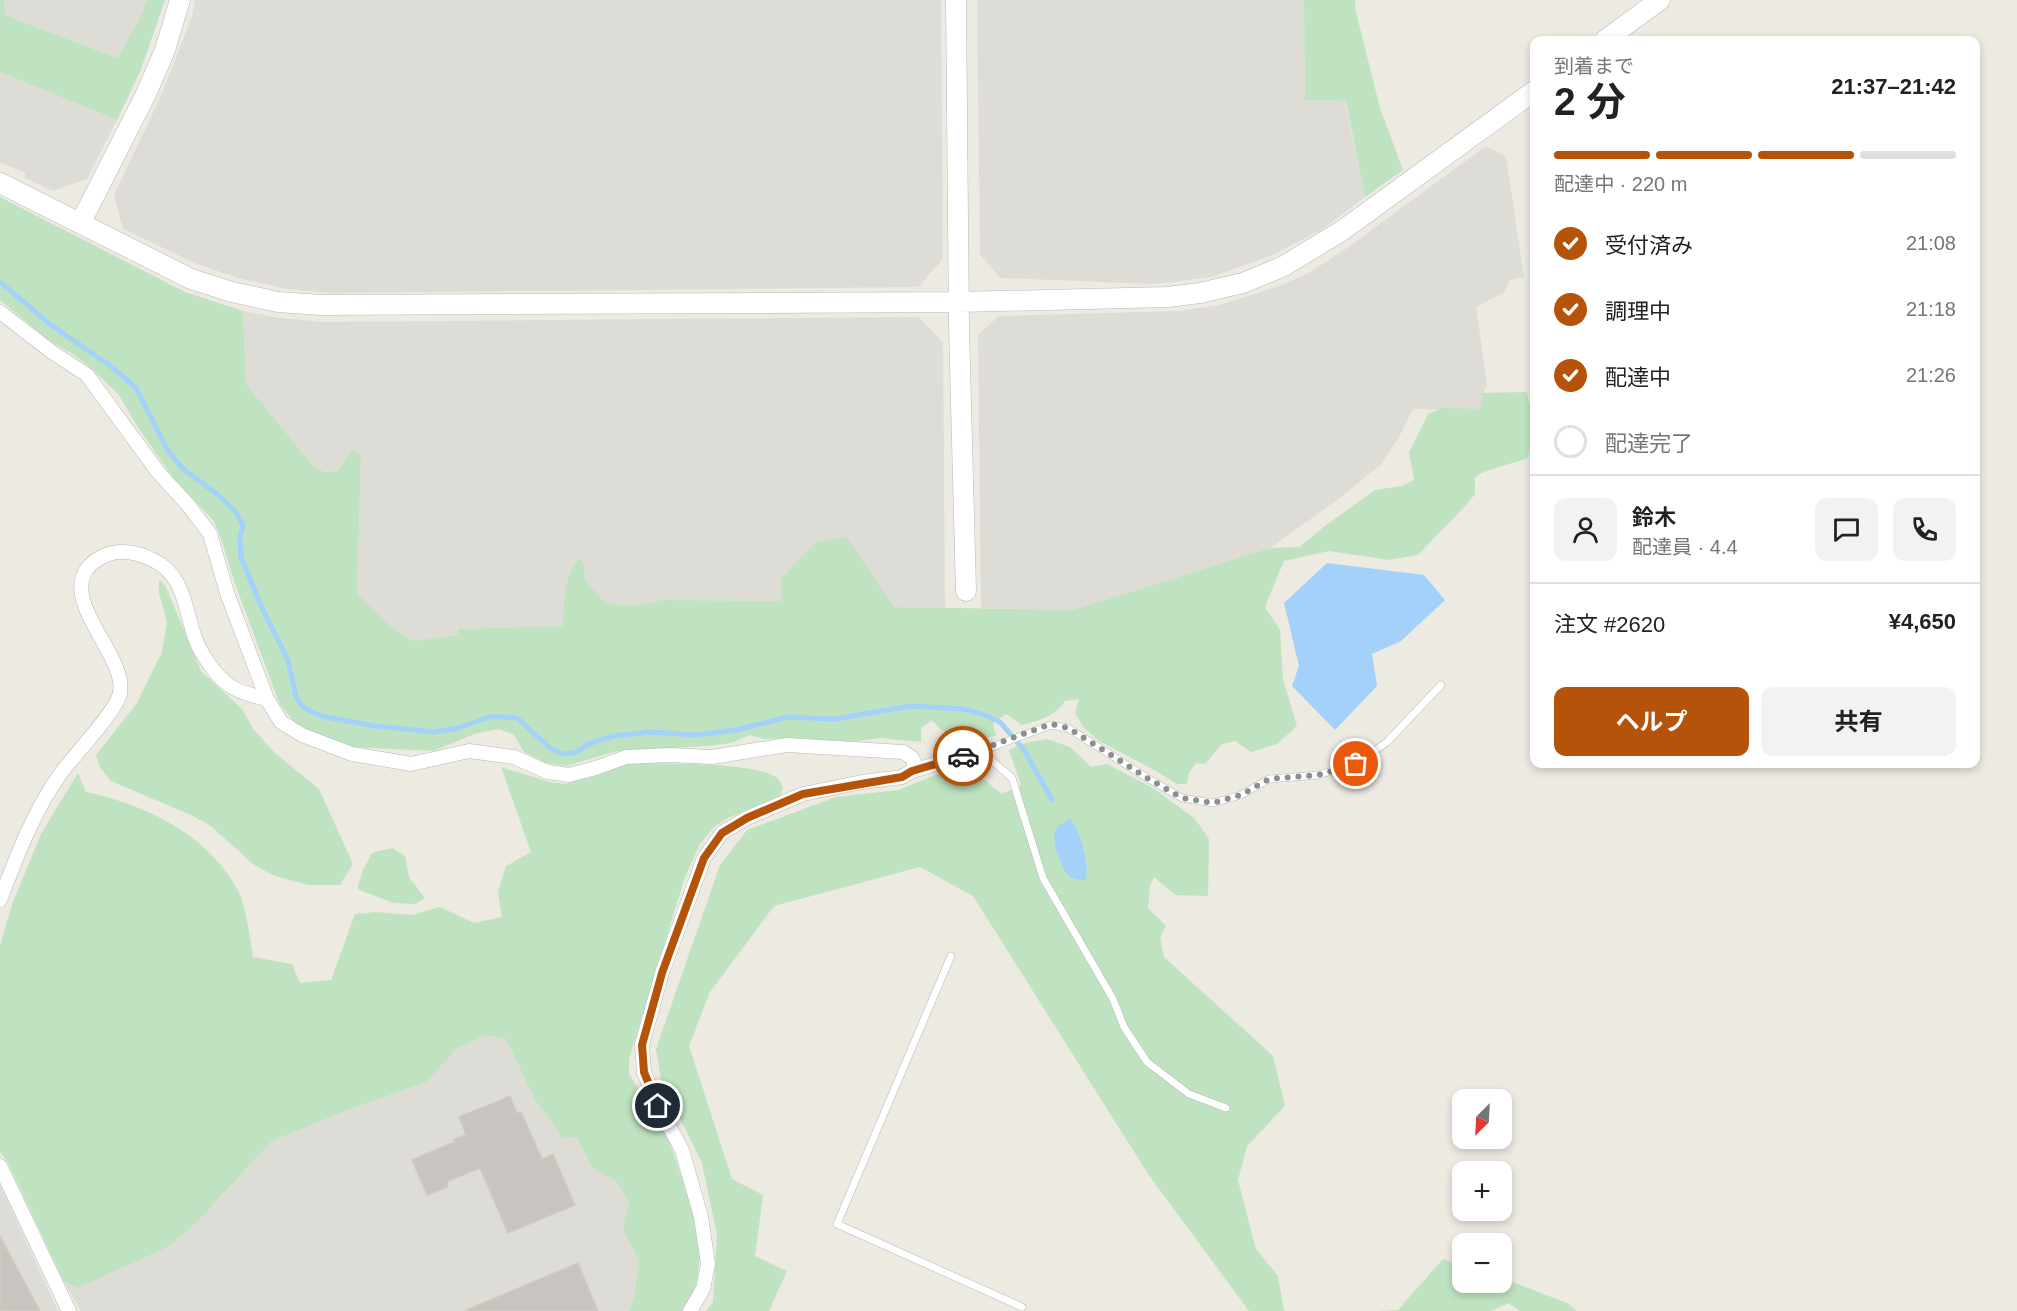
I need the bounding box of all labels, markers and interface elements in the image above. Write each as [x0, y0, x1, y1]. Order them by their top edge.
text: 到着まで [1554, 55, 1634, 77]
text: 21:37–21:42 [1831, 74, 1956, 99]
text: 2 分 [1554, 80, 1626, 123]
text: 配達中 · 220 m [1554, 173, 1687, 195]
icon: check [1554, 227, 1587, 260]
text: 21:08 [1906, 232, 1956, 254]
text: 受付済み [1605, 233, 1693, 258]
icon: check [1554, 293, 1587, 326]
text: 21:18 [1906, 298, 1956, 320]
text: 調理中 [1605, 299, 1671, 324]
icon: check [1554, 359, 1587, 392]
text: 21:26 [1906, 364, 1956, 386]
text: 配達中 [1605, 365, 1671, 390]
text: 配達完了 [1605, 431, 1693, 456]
button: person [1554, 498, 1617, 561]
button: chat [1815, 498, 1878, 561]
button: phone [1893, 498, 1956, 561]
text: 鈴木 [1632, 505, 1676, 530]
text: 配達員 · 4.4 [1632, 536, 1738, 558]
text: ¥4,650 [1889, 609, 1956, 634]
text: 注文 #2620 [1554, 612, 1665, 637]
button: ヘルプ [1554, 687, 1749, 756]
button: 共有 [1761, 687, 1956, 756]
courier [933, 726, 993, 786]
pin [1330, 738, 1381, 789]
icon: car [947, 740, 980, 773]
icon: bag [1339, 747, 1372, 780]
pin [632, 1080, 683, 1131]
icon: home [641, 1089, 674, 1122]
north arrow [1452, 1089, 1512, 1149]
map controls [1452, 1089, 1512, 1293]
button: + [1452, 1161, 1512, 1221]
button: − [1452, 1233, 1512, 1293]

